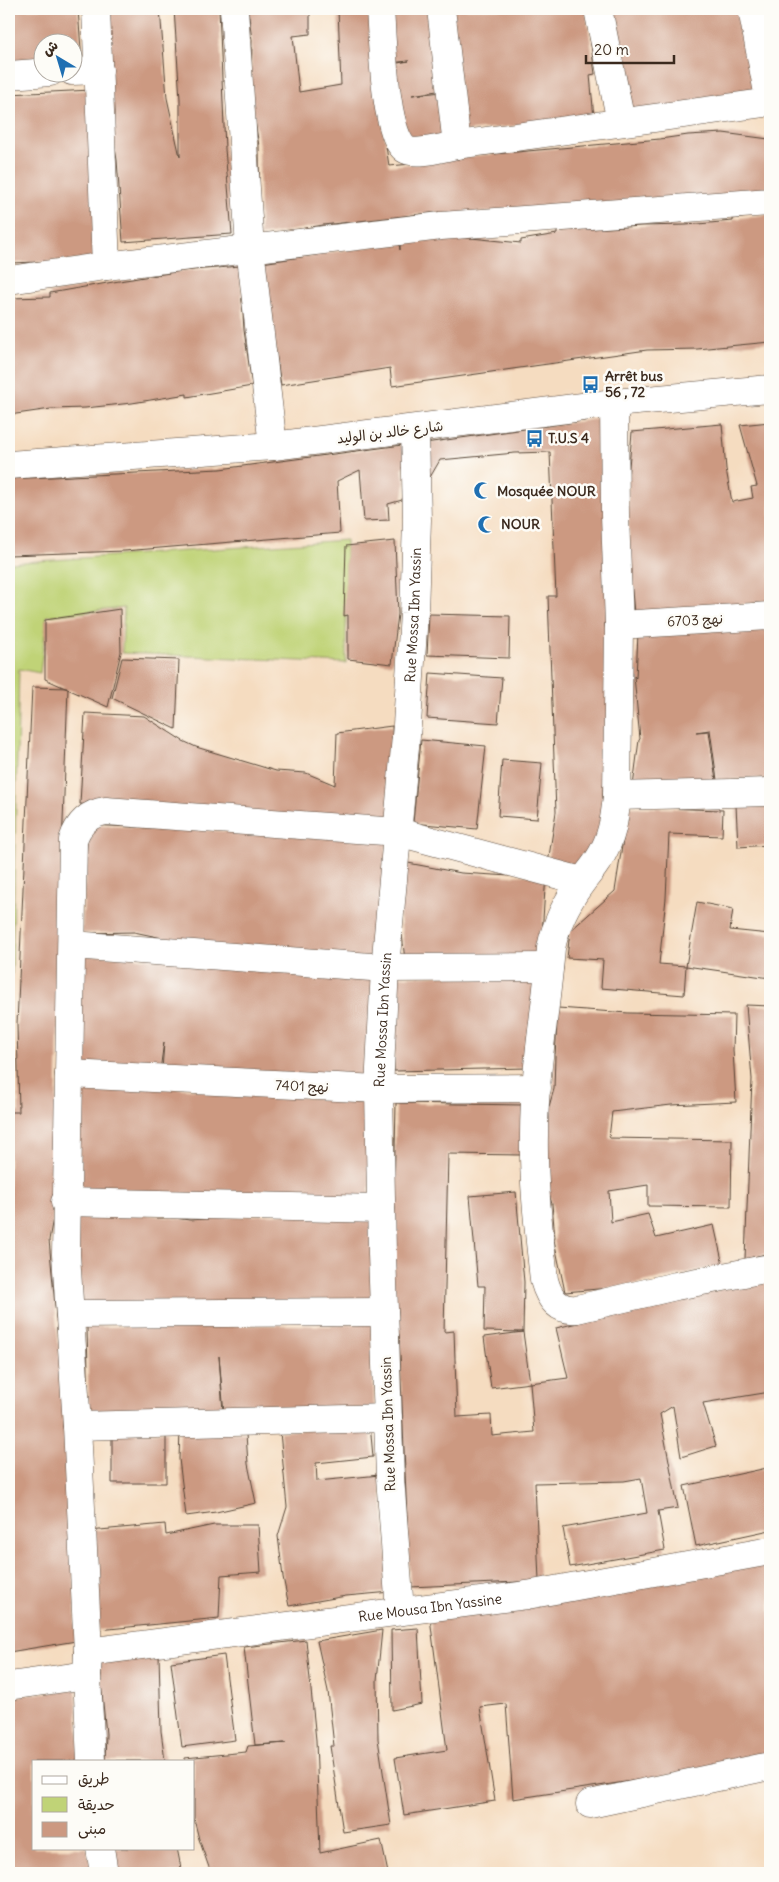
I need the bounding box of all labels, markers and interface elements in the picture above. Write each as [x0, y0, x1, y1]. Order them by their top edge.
north arrow [32, 32, 82, 82]
scale bar [586, 32, 674, 64]
text: ش [38, 36, 62, 60]
text: 20 m [594, 40, 629, 59]
place label: Arrêt bus 56 , 72 [605, 367, 663, 401]
bus stop icon: Arrêt bus 56 , 72 [581, 374, 601, 394]
street label: شارع خالد بن الوليد [336, 417, 444, 448]
bus stop icon: T.U.S 4 [524, 428, 544, 448]
place label: T.U.S 4 [548, 429, 589, 447]
mosque icon: Mosquée NOUR [473, 481, 493, 501]
place label: Mosquée NOUR [497, 482, 596, 500]
mosque icon: NOUR [477, 514, 497, 534]
place label: NOUR [501, 515, 540, 533]
street label: Rue Mossa Ibn Yassin [401, 547, 425, 683]
street label: نهج 6703 [666, 610, 724, 631]
street label: Rue Mossa Ibn Yassin [370, 951, 395, 1088]
street label: نهج 7401 [275, 1076, 329, 1097]
street label: Rue Mossa Ibn Yassin [377, 1356, 399, 1492]
street label: Rue Mousa Ibn Yassine [357, 1589, 503, 1626]
legend [32, 1760, 195, 1850]
text: طريق [78, 1769, 110, 1788]
text: حديقة [78, 1795, 115, 1814]
text: مبنى [78, 1819, 106, 1839]

